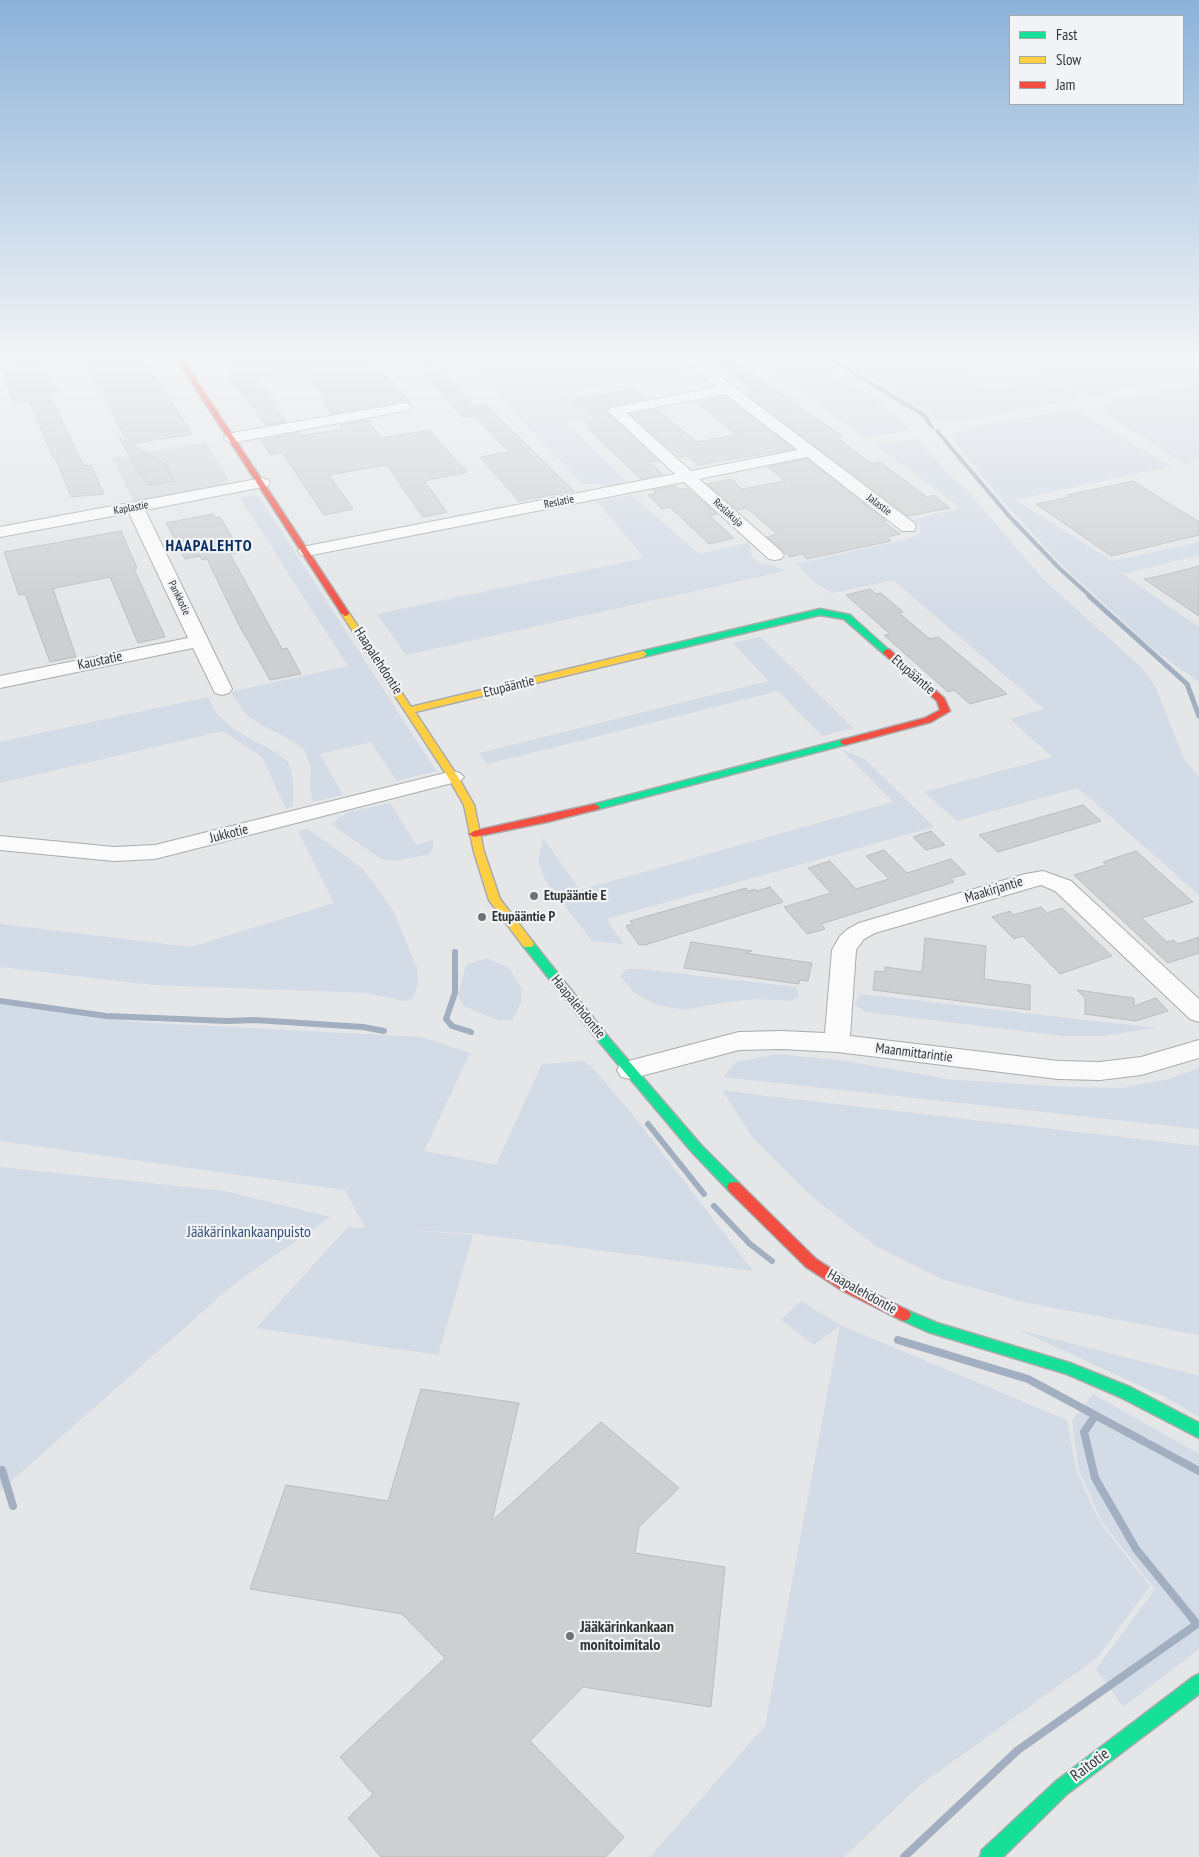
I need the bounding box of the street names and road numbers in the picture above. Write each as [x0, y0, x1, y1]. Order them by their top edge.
street label: Jalastie [864, 491, 894, 519]
street label: Reslatie [543, 493, 575, 511]
street label: Reslakuja [710, 496, 746, 530]
street label: Kaplastie [113, 498, 149, 518]
street label: Pankkotie [165, 578, 193, 618]
street label: Haapalehdontie [350, 624, 406, 698]
street label: Kaustatie [76, 648, 124, 674]
street label: Etupääntie [888, 652, 938, 698]
street label: Etupääntie [482, 673, 536, 701]
street label: Jukkotie [208, 821, 250, 847]
street label: Maakirjantie [963, 873, 1025, 907]
street label: Haapalehdontie [547, 972, 609, 1042]
street label: Maanmittarintie [875, 1040, 953, 1066]
street label: Haapalehdontie [824, 1266, 900, 1318]
street label: Raitotie [1067, 1744, 1113, 1786]

